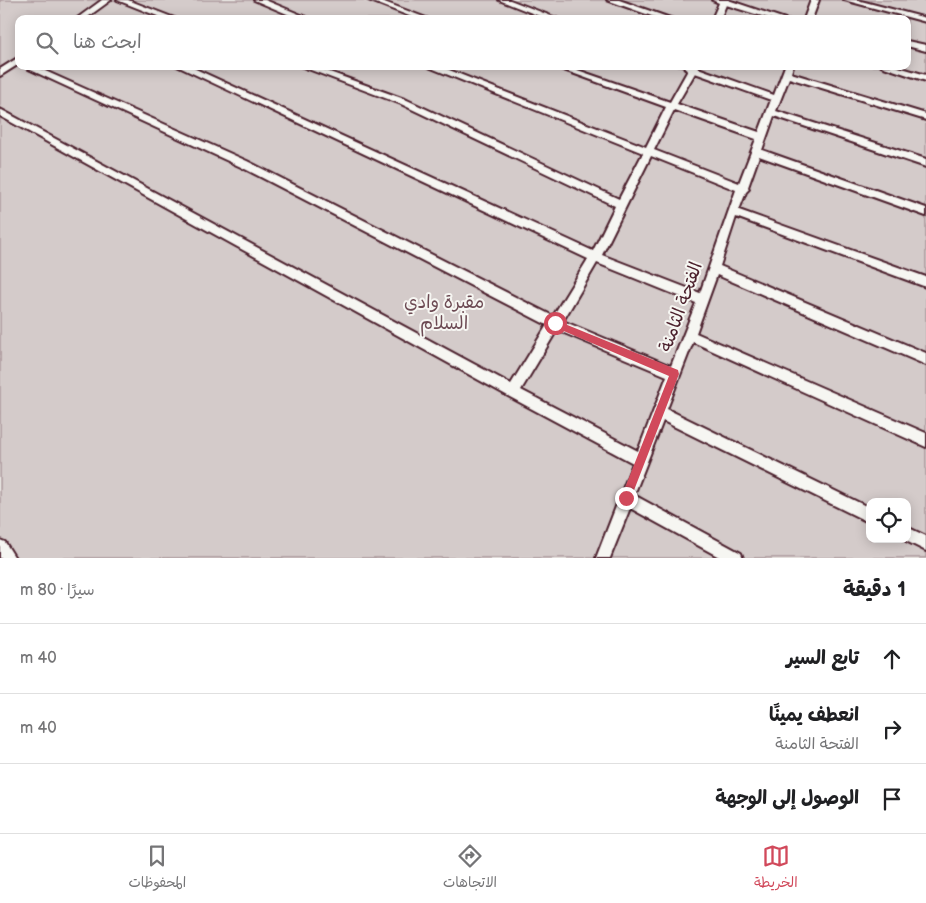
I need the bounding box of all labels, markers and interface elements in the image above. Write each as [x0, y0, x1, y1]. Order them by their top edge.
search box [15, 15, 911, 70]
icon: search [33, 29, 61, 57]
text: ابحث هنا [73, 31, 142, 54]
street label: الفتحة الثامنة [655, 259, 707, 355]
park label: مقبرة وادي السلام [404, 292, 484, 337]
route start [544, 312, 567, 335]
route end [615, 487, 638, 510]
map controls [866, 498, 911, 543]
button: locate [866, 498, 911, 543]
text: 1 دقيقة [843, 577, 906, 602]
text: سيرًا · 80 m [20, 581, 95, 600]
icon: ahead [878, 645, 906, 673]
text: تابع السير [786, 647, 859, 670]
text: 40 m [20, 649, 57, 668]
text: انعطف يمينًا [769, 704, 859, 727]
icon: right [878, 715, 906, 743]
text: 40 m [20, 719, 57, 738]
text: الفتحة الثامنة [775, 735, 859, 754]
icon: arrive [878, 785, 906, 813]
text: الوصول إلى الوجهة [715, 787, 859, 810]
tab: المحفوظات [128, 842, 186, 895]
tab: الاتجاهات [443, 842, 497, 895]
tab: الخريطة [754, 842, 798, 895]

